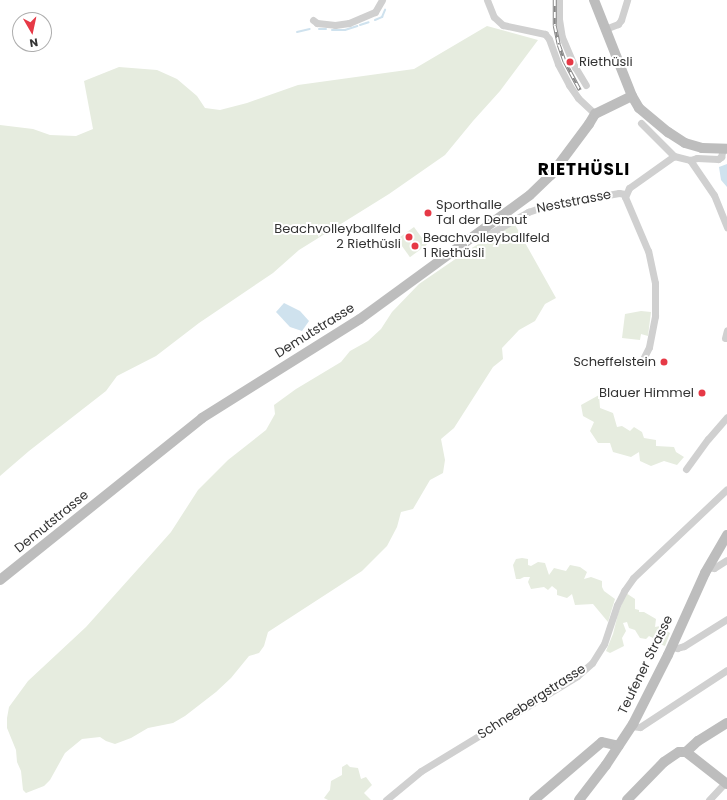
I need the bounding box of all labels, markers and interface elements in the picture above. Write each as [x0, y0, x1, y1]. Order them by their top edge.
north arrow [12, 12, 52, 52]
text: N [28, 34, 39, 51]
place label: Riethüsli [579, 54, 633, 70]
marker: Riethüsli [564, 56, 576, 68]
district label: RIETHÜSLI [538, 160, 630, 180]
street label: Neststrasse [535, 187, 613, 217]
place label: Sporthalle Tal der Demut [436, 198, 527, 229]
marker: Sporthalle Tal der Demut [423, 208, 433, 218]
place label: Beachvolleyballfeld 2 Riethüsli [274, 222, 401, 253]
place label: Beachvolleyballfeld 1 Riethüsli [423, 231, 550, 262]
marker: Beachvolleyballfeld 2 Riethüsli [404, 232, 414, 242]
marker: Beachvolleyballfeld 1 Riethüsli [410, 241, 420, 251]
street label: Demutstrasse [273, 300, 357, 362]
place label: Scheffelstein [573, 354, 656, 370]
marker: Scheffelstein [659, 357, 669, 367]
place label: Blauer Himmel [599, 385, 694, 401]
marker: Blauer Himmel [697, 388, 707, 398]
street label: Demutstrasse [12, 487, 92, 557]
street label: Teufener Strasse [615, 613, 677, 717]
street label: Schneebergstrasse [475, 661, 589, 743]

